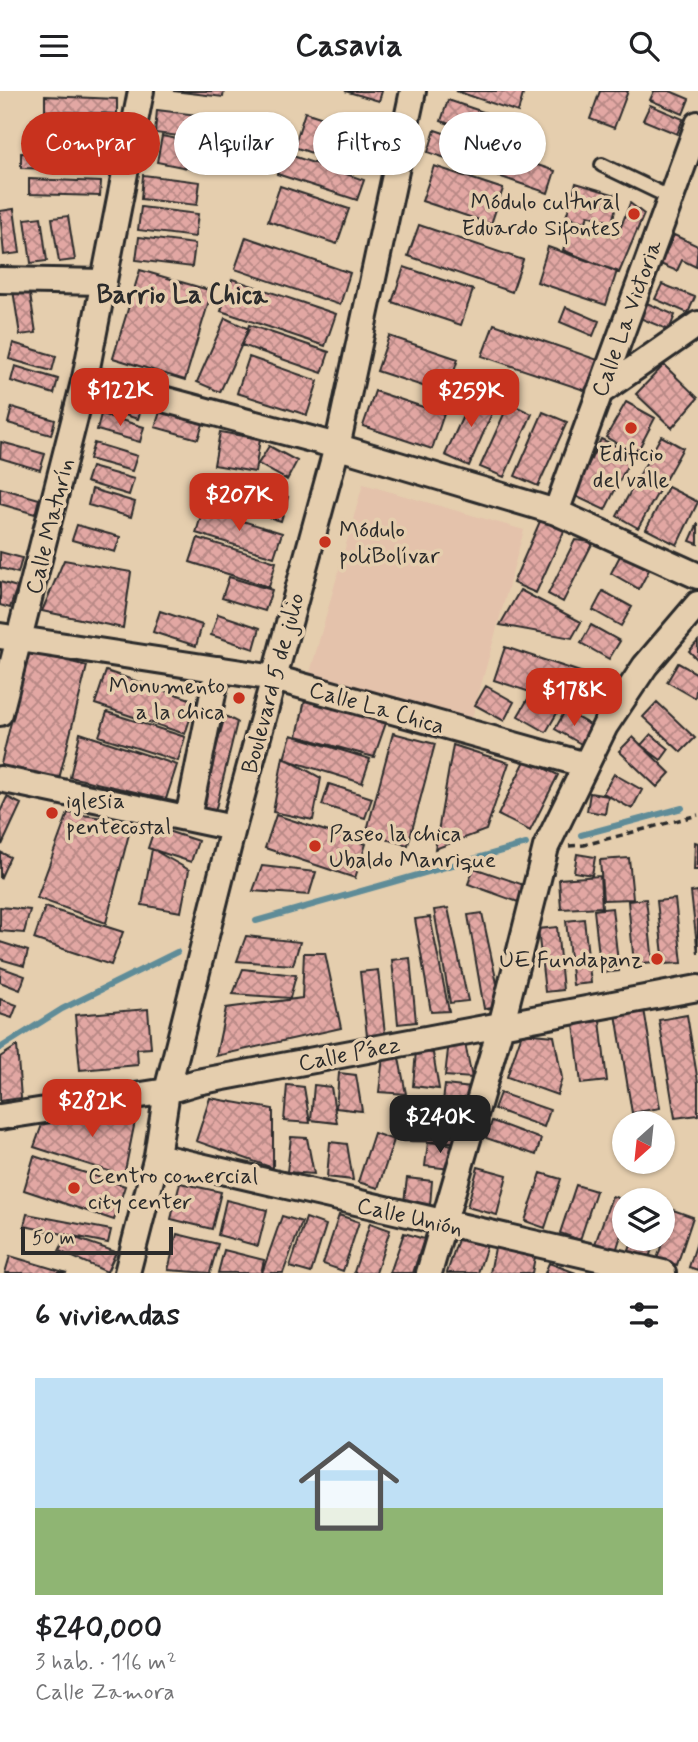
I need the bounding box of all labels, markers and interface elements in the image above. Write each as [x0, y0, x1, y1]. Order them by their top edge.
text: Casavia [295, 25, 403, 67]
icon: menu [35, 27, 73, 65]
icon: search [625, 27, 663, 65]
chip: Comprar [21, 112, 160, 175]
chip: Alquilar [174, 112, 299, 175]
chip: Filtros [313, 112, 425, 175]
chip: Nuevo [439, 112, 546, 175]
place label: Módulo cultural Eduardo Sifontes [461, 188, 620, 245]
marker: Módulo cultural Eduardo Sifontes [626, 206, 642, 222]
street label: Calle La Victoria [586, 236, 670, 401]
district label: Barrio La Chica [96, 279, 269, 313]
pin: $122K [71, 369, 169, 428]
pin: $259K [422, 369, 520, 429]
text: $122K [87, 376, 153, 406]
text: $259K [438, 377, 504, 407]
marker: Edificio del valle [623, 420, 639, 436]
place label: Edificio del valle [593, 440, 670, 496]
street label: Calle Maturín [20, 455, 82, 598]
pin: $207K [190, 473, 288, 533]
text: $207K [205, 481, 273, 511]
place label: Módulo poliBolívar [339, 516, 440, 572]
marker: Módulo poliBolívar [317, 534, 333, 550]
street label: Boulevard 5 de julio [235, 590, 312, 777]
pin: $178K [525, 669, 623, 728]
place label: Monumento a la chica [109, 672, 225, 728]
street label: Calle La Chica [305, 675, 448, 743]
text: $178K [542, 676, 606, 706]
marker: Monumento a la chica [231, 690, 247, 706]
place label: iglesia pentecostal [66, 787, 171, 843]
marker: iglesia pentecostal [44, 805, 60, 821]
place label: Paseo la chica Ubaldo Manrique [329, 820, 496, 876]
marker: Paseo la chica Ubaldo Manrique [307, 838, 323, 854]
place label: UE Fundapanz [499, 946, 643, 976]
marker: UE Fundapanz [649, 951, 665, 967]
street label: Calle Páez [296, 1030, 403, 1080]
pin: $282K [43, 1079, 141, 1139]
text: $282K [58, 1087, 126, 1117]
pin: $240K [391, 1095, 489, 1155]
text: $240K [406, 1103, 474, 1133]
north arrow [612, 1111, 676, 1174]
map controls [612, 1111, 675, 1251]
place label: Centro comercial city center [88, 1162, 258, 1218]
marker: Centro comercial city center [66, 1180, 82, 1196]
button: layers [612, 1188, 675, 1251]
street label: Calle Unión [354, 1191, 465, 1245]
scale bar [21, 1224, 173, 1256]
text: 50 m [32, 1226, 75, 1251]
text: 6 viviendas [35, 1296, 180, 1335]
icon: filters [625, 1296, 663, 1334]
icon: home [286, 1423, 412, 1549]
text: $240,000 [35, 1609, 162, 1648]
text: 3 hab. · 116 m² [35, 1648, 177, 1678]
text: Calle Zamora [35, 1678, 175, 1708]

